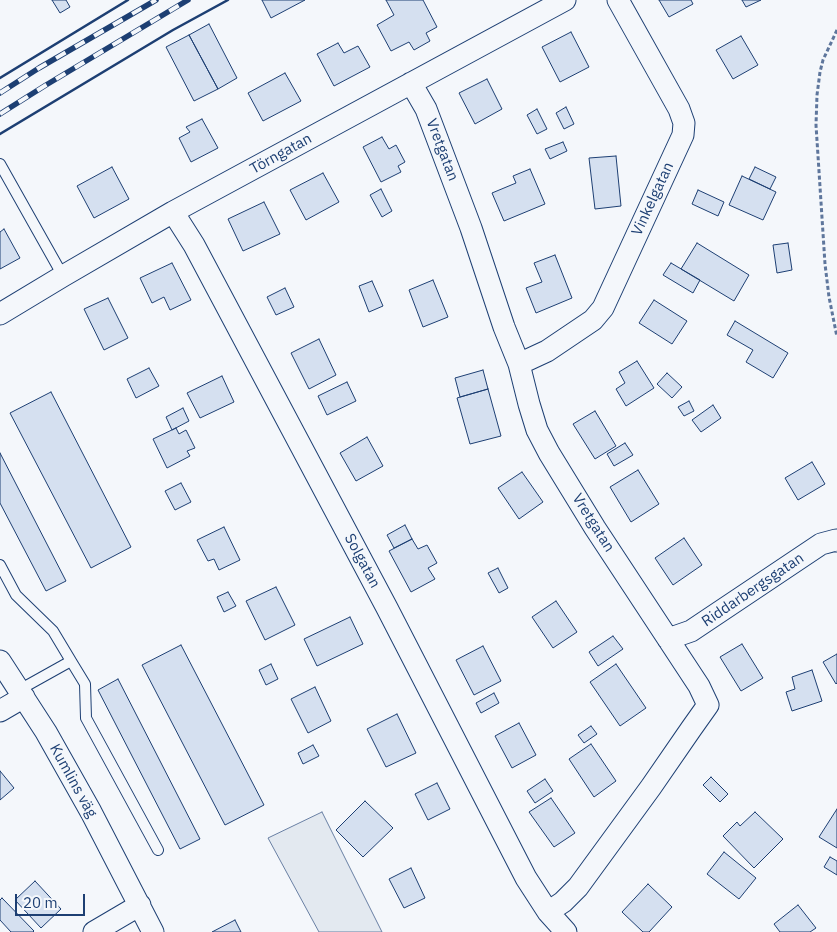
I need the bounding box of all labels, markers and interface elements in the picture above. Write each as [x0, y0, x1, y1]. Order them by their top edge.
street label: Vretgatan [422, 116, 462, 184]
street label: Törngatan [247, 130, 315, 178]
street label: Vinkelgatan [628, 159, 678, 239]
street label: Vretgatan [568, 491, 618, 555]
street label: Solgatan [340, 531, 384, 591]
street label: Riddarbergsgatan [699, 549, 807, 631]
street label: Kumlins väg [45, 741, 101, 821]
scale bar [18, 884, 88, 916]
text: 20 m [23, 893, 58, 912]

